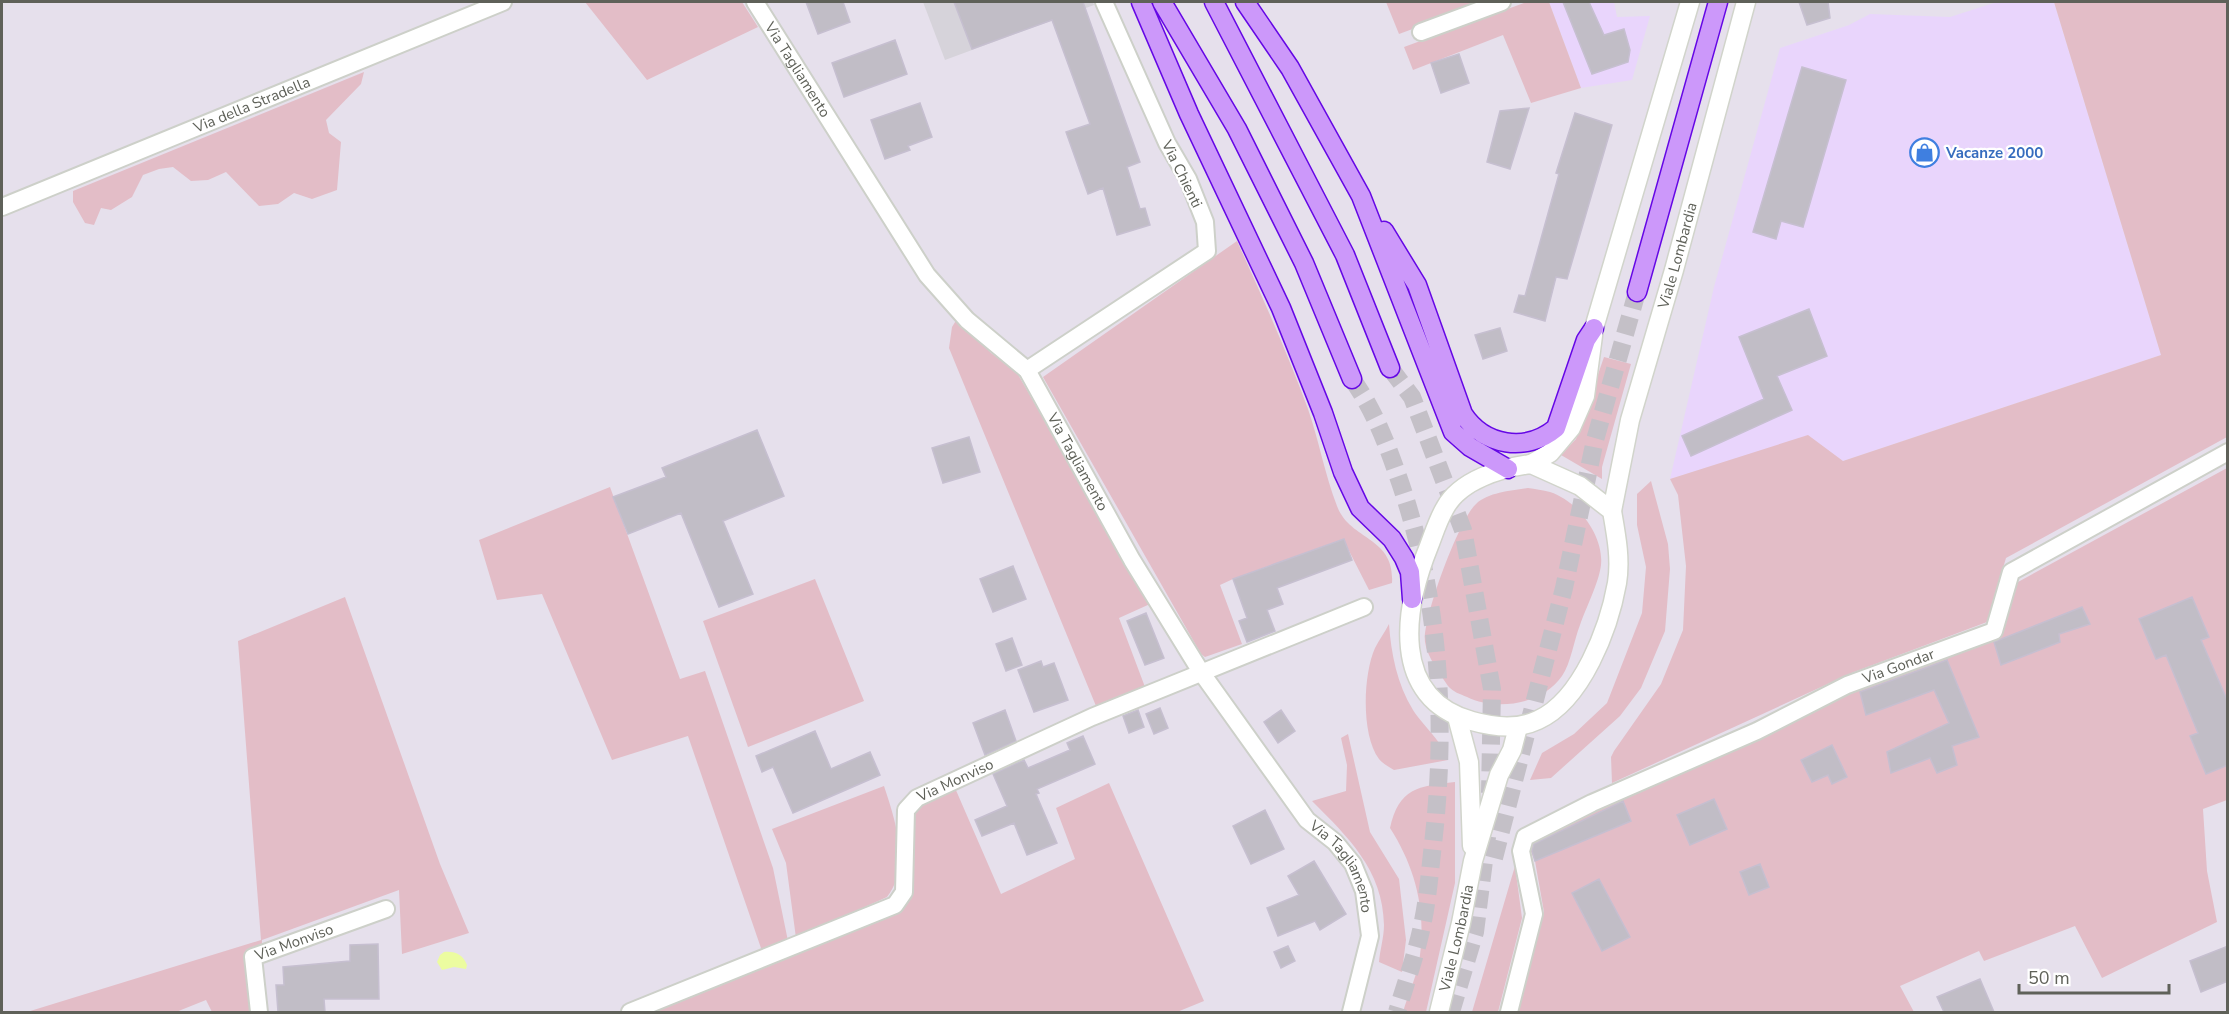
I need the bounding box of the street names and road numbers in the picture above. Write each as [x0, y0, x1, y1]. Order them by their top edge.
street label: Via Tagliamento [760, 17, 835, 121]
street label: Via della Stradella [190, 72, 313, 138]
street label: Via Chienti [1157, 136, 1207, 211]
street label: Viale Lombardia [1653, 200, 1702, 312]
street label: Via Tagliamento [1042, 408, 1113, 514]
street label: Via Gondar [1859, 644, 1938, 689]
street label: Via Monviso [913, 754, 997, 807]
street label: Via Tagliamento [1305, 815, 1377, 914]
street label: Viale Lombardia [1434, 883, 1478, 995]
street label: Via Monviso [251, 919, 336, 966]

